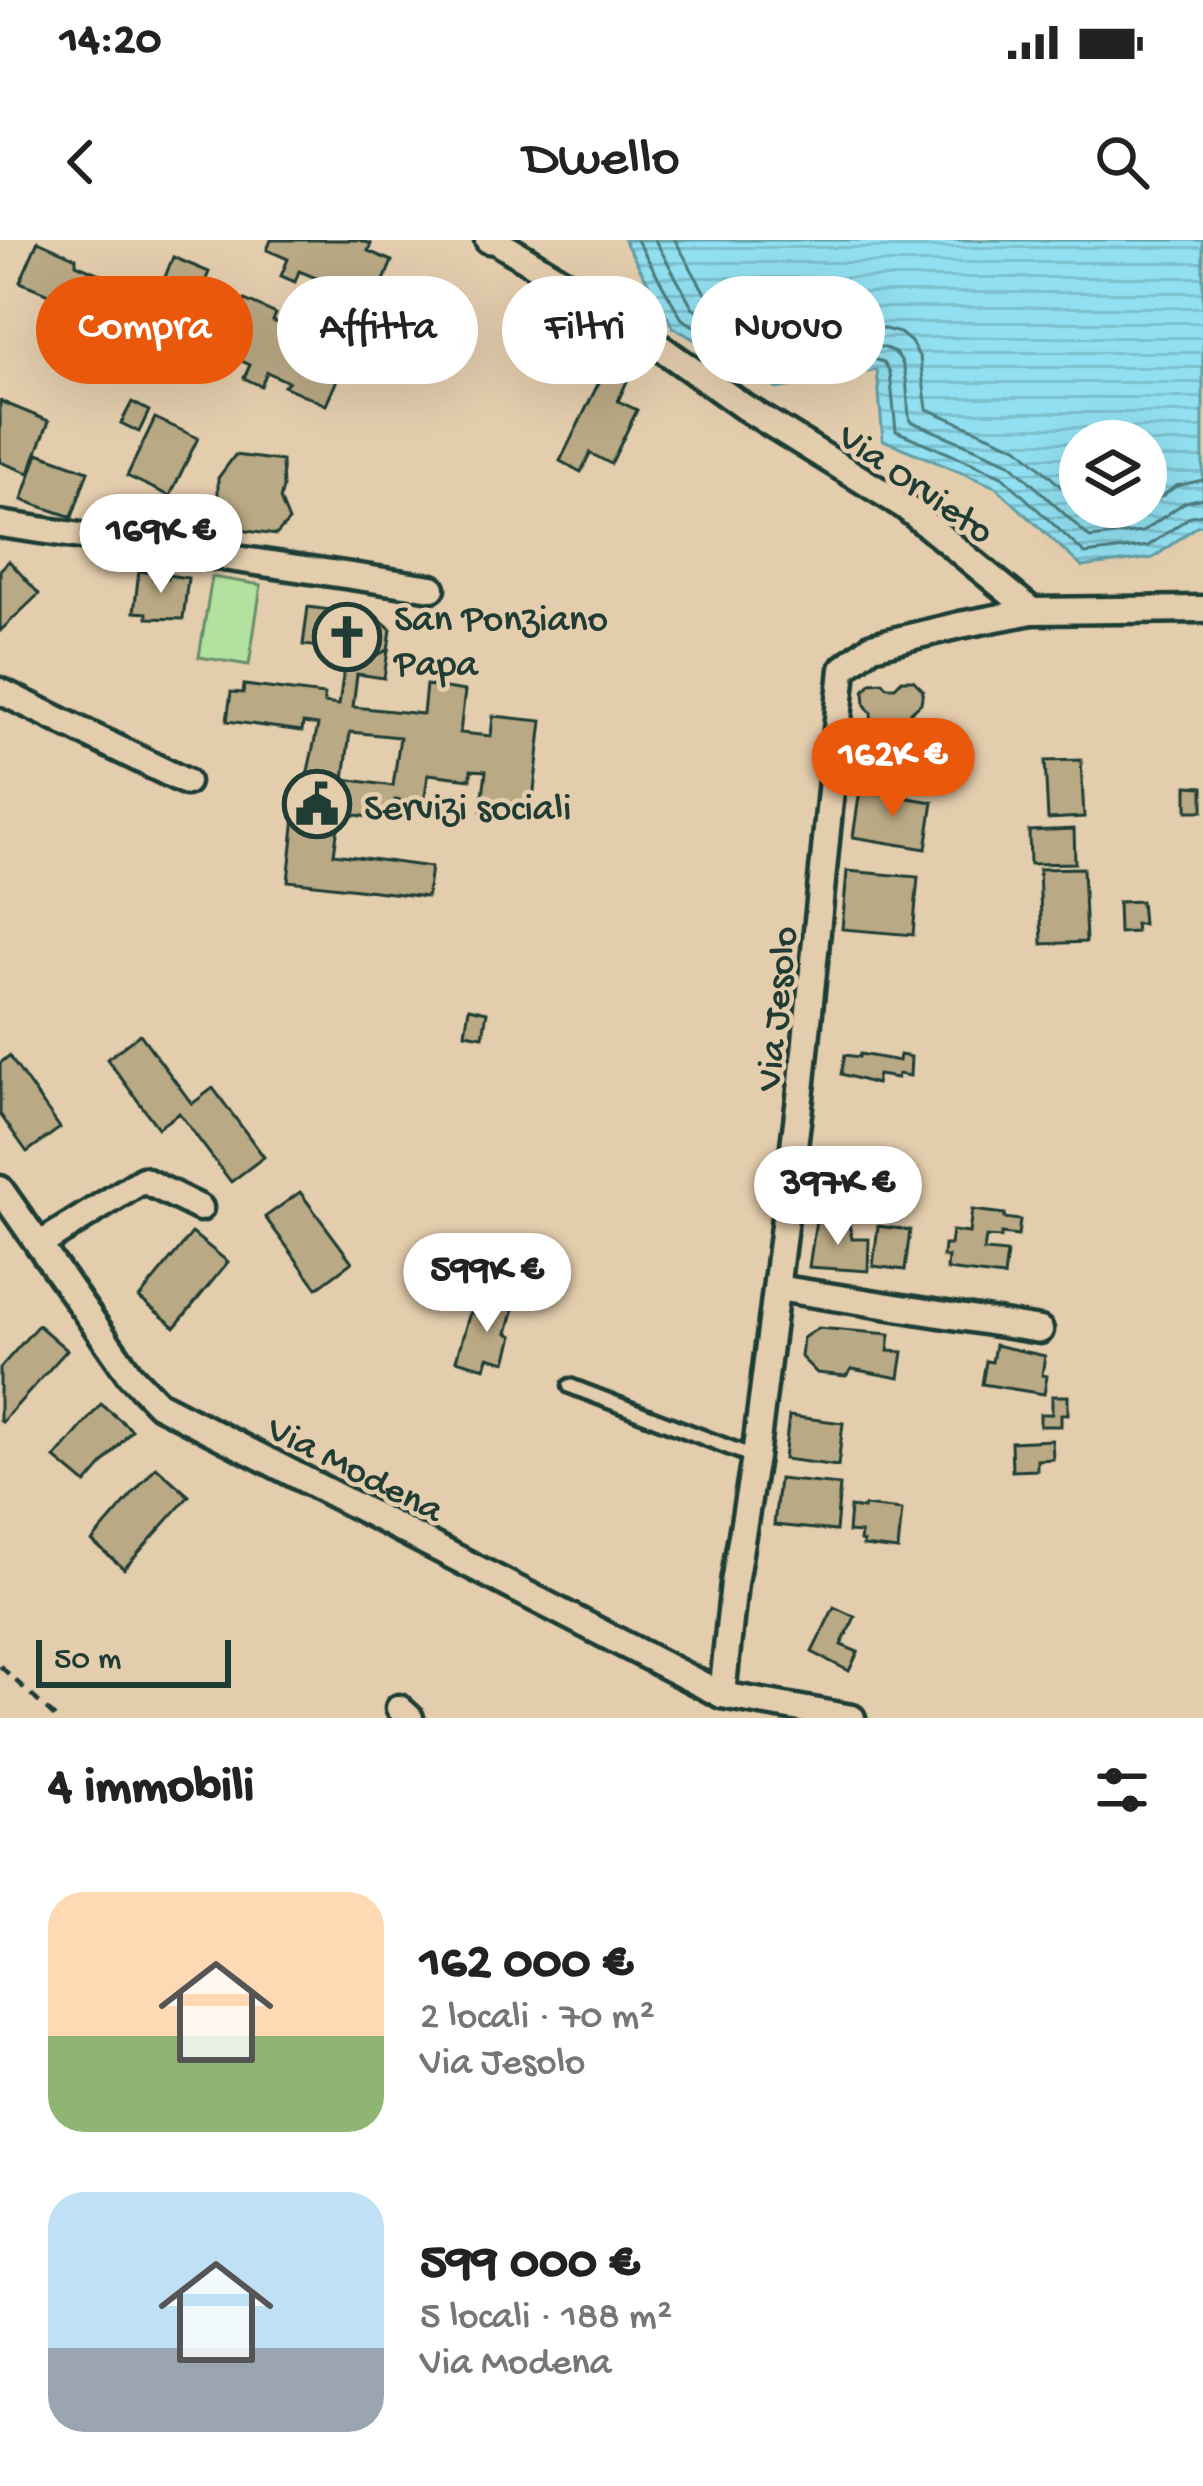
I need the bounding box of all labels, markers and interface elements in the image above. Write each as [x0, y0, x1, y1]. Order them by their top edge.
text: 14:20 [60, 16, 161, 69]
icon: back [48, 129, 114, 195]
icon: search [1089, 129, 1155, 195]
text: Dwello [523, 130, 680, 194]
chip: Compra [36, 276, 253, 384]
chip: Affitta [277, 276, 478, 384]
chip: Filtri [502, 276, 667, 384]
chip: Nuovo [691, 276, 885, 384]
street label: Via Orvieto [826, 416, 1001, 557]
map controls [1059, 420, 1167, 528]
button: layers [1059, 420, 1167, 528]
pin: 169K € [63, 494, 259, 596]
text: 169K € [107, 510, 215, 556]
place label: San Ponziano Papa [392, 599, 608, 690]
church icon: San Ponziano Papa [312, 602, 382, 672]
pin: 162K € [795, 718, 991, 820]
text: 162K € [839, 734, 947, 780]
public building icon: Servizi sociali [282, 769, 352, 839]
place label: Servizi sociali [364, 788, 572, 834]
street label: Via Jesolo [748, 924, 811, 1094]
pin: 397K € [740, 1146, 936, 1248]
text: 397K € [781, 1162, 895, 1208]
pin: 599K € [389, 1233, 585, 1335]
text: 599K € [430, 1249, 544, 1295]
street label: Via Modena [257, 1408, 451, 1537]
scale bar [36, 1634, 231, 1687]
text: 50 m [54, 1642, 121, 1680]
icon: filters [1089, 1757, 1155, 1823]
text: 4 immobili [48, 1760, 254, 1820]
text: 162 000 € [420, 1936, 633, 1996]
icon: home [144, 1940, 288, 2084]
text: 2 locali · 70 m² [420, 1996, 655, 2042]
text: Via Jesolo [420, 2042, 585, 2088]
text: 599 000 € [420, 2236, 639, 2296]
icon: home [144, 2240, 288, 2384]
text: 5 locali · 188 m² [420, 2296, 672, 2342]
text: Via Modena [420, 2342, 612, 2388]

